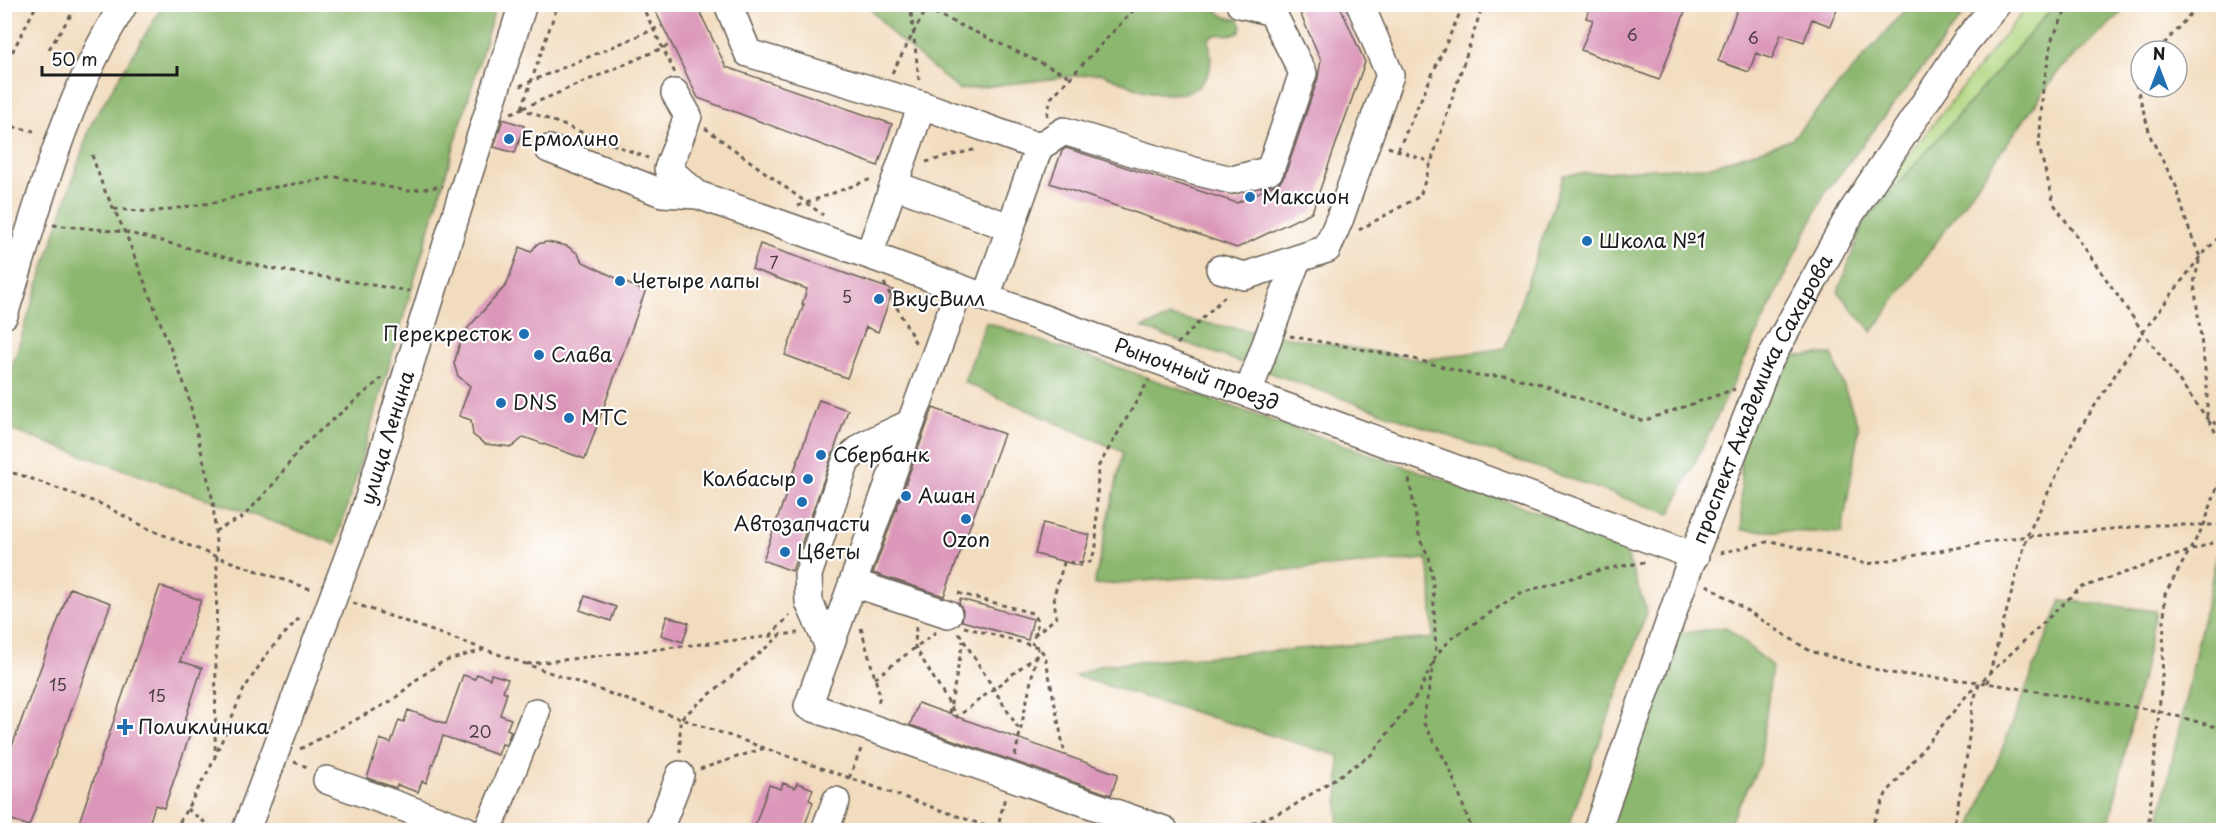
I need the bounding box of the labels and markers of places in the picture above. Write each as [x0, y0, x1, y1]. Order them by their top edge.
place label: Ермолино [521, 123, 619, 153]
marker: Ермолино [502, 132, 516, 146]
place label: Максион [1262, 181, 1350, 211]
marker: Максион [1243, 190, 1257, 204]
place label: Школа №1 [1599, 225, 1706, 255]
marker: Школа №1 [1580, 234, 1594, 248]
place label: Четыре лапы [632, 265, 760, 295]
marker: Четыре лапы [613, 274, 627, 288]
place label: ВкусВилл [891, 283, 985, 313]
marker: ВкусВилл [872, 292, 886, 306]
place label: Перекресток [383, 318, 512, 348]
marker: Перекресток [517, 327, 531, 341]
place label: Слава [551, 339, 613, 369]
marker: Слава [532, 348, 546, 362]
place label: DNS [513, 387, 557, 417]
marker: DNS [494, 396, 508, 410]
place label: МТС [581, 402, 628, 432]
marker: МТС [562, 411, 576, 425]
place label: Сбербанк [833, 439, 930, 469]
marker: Сбербанк [814, 448, 828, 462]
place label: Колбасыр [702, 463, 796, 493]
marker: Колбасыр [801, 472, 815, 486]
place label: Ашан [918, 480, 976, 510]
marker: Ашан [899, 489, 913, 503]
marker: Автозапчасти [795, 495, 809, 509]
place label: Автозапчасти [734, 508, 870, 538]
marker: Ozon [959, 512, 973, 526]
place label: Ozon [942, 524, 990, 554]
place label: Цветы [797, 536, 860, 566]
marker: Цветы [778, 545, 792, 559]
place label: Поликлиника [138, 711, 270, 741]
marker: Поликлиника [116, 718, 134, 736]

